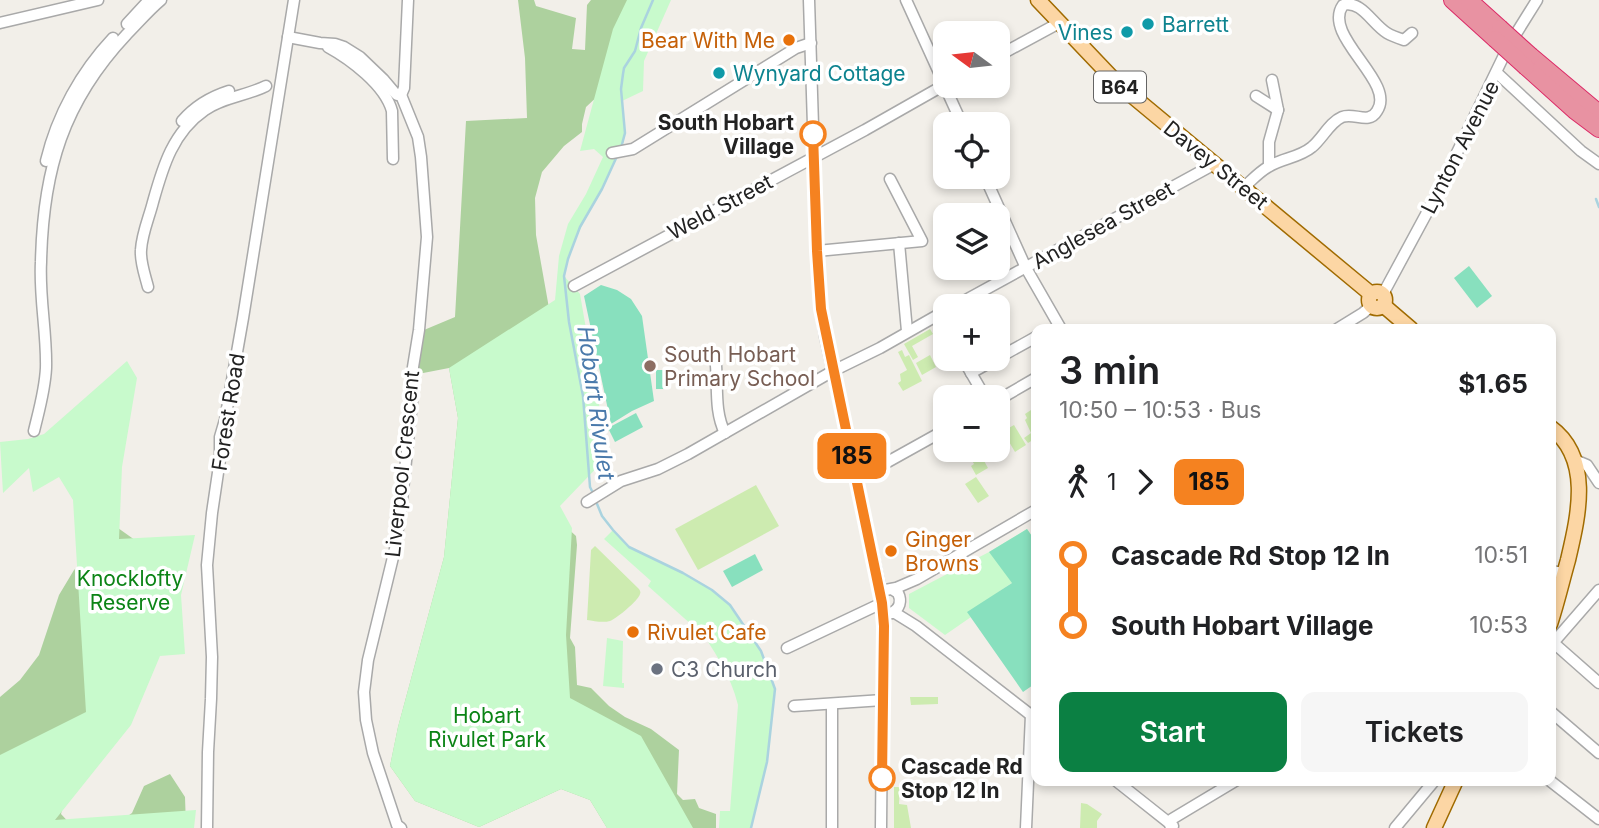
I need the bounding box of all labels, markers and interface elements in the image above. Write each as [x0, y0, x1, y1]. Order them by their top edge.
place label: Barrett [1162, 12, 1229, 37]
marker: Barrett [1140, 16, 1156, 32]
place label: Vines [1058, 20, 1113, 45]
north arrow [933, 21, 1010, 98]
map controls [933, 21, 1010, 462]
marker: Vines [1119, 24, 1135, 40]
place label: Bear With Me [641, 28, 775, 53]
marker: Bear With Me [781, 32, 797, 48]
place label: Wynyard Cottage [733, 61, 906, 86]
marker: Wynyard Cottage [711, 65, 727, 81]
road number: B64 [1094, 72, 1146, 102]
street label: Lynton Avenue [1416, 76, 1504, 218]
place label: South Hobart Village [658, 110, 794, 159]
button: locate [933, 112, 1010, 189]
street label: Davey Street [1159, 115, 1273, 215]
marker: South Hobart Village [800, 121, 826, 147]
street label: Weld Street [663, 169, 777, 245]
street label: Anglesea Street [1028, 176, 1178, 274]
button: layers [933, 203, 1010, 280]
button: + [933, 294, 1010, 371]
water label: Hobart Rivulet [571, 324, 621, 482]
place label: South Hobart Primary School [664, 342, 815, 391]
text: 3 min [1059, 347, 1160, 393]
street label: Forest Road [206, 352, 250, 472]
marker: South Hobart Primary School [642, 358, 658, 374]
text: $1.65 [1458, 368, 1528, 399]
street label: Liverpool Crescent [380, 369, 424, 559]
button: − [933, 385, 1010, 462]
text: 10:50 – 10:53 · Bus [1059, 396, 1261, 424]
line badge: 185 [812, 433, 892, 479]
text: 185 [831, 441, 873, 470]
icon: walk [1059, 463, 1097, 501]
icon: forward [1126, 463, 1164, 501]
text: 185 [1188, 467, 1230, 496]
text: 1 [1107, 468, 1116, 496]
place label: Ginger Browns [905, 527, 979, 576]
text: Cascade Rd Stop 12 In [1111, 540, 1390, 571]
text: 10:51 [1474, 541, 1528, 569]
marker: Ginger Browns [883, 543, 899, 559]
park label: Knocklofty Reserve [77, 566, 183, 615]
text: South Hobart Village [1111, 610, 1374, 641]
text: 10:53 [1469, 611, 1528, 639]
place label: Rivulet Cafe [647, 620, 766, 645]
marker: Rivulet Cafe [625, 624, 641, 640]
place label: C3 Church [671, 657, 777, 682]
marker: C3 Church [649, 661, 665, 677]
button: Start [1059, 692, 1287, 772]
button: Tickets [1301, 692, 1528, 772]
park label: Hobart Rivulet Park [428, 703, 546, 752]
place label: Cascade Rd Stop 12 In [901, 754, 1023, 803]
marker: Cascade Rd Stop 12 In [869, 765, 895, 791]

